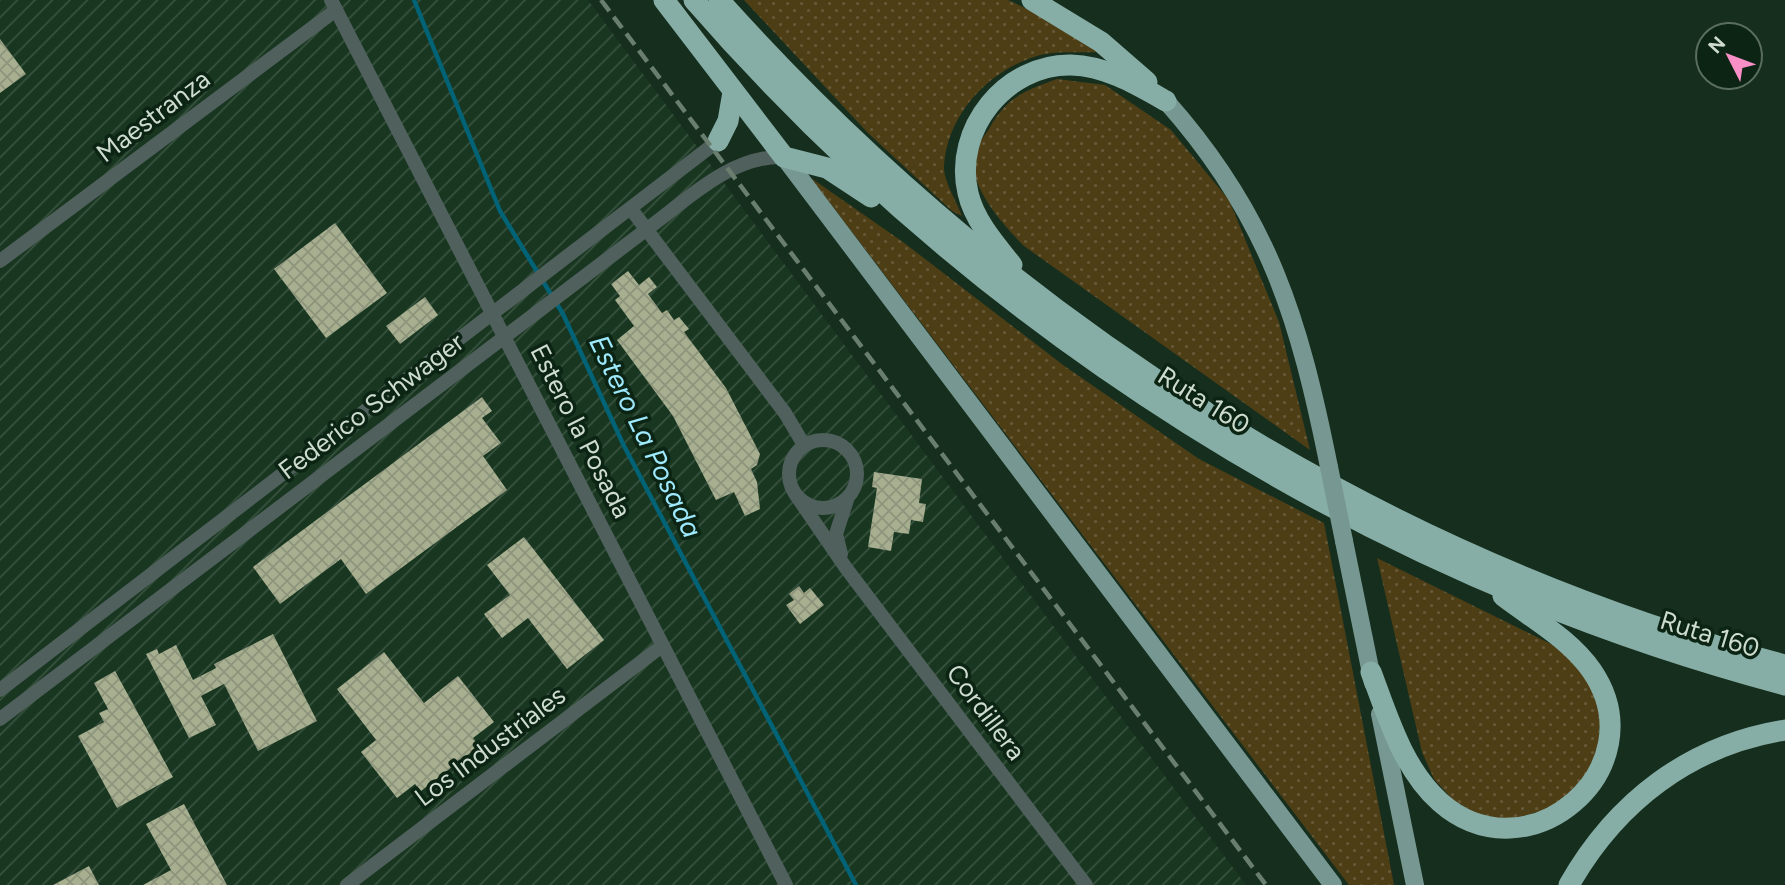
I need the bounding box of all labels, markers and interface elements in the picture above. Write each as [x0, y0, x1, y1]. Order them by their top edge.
north arrow [1694, 21, 1764, 91]
text: N [1703, 32, 1730, 58]
street label: Maestranza [90, 63, 216, 169]
street label: Federico Schwager [272, 326, 470, 486]
water label: Estero La Posada [582, 329, 710, 543]
street label: Estero la Posada [523, 339, 639, 523]
street label: Ruta 160 [1152, 359, 1256, 441]
street label: Ruta 160 [1656, 604, 1764, 664]
street label: Cordillera [940, 658, 1032, 766]
street label: Los Industriales [408, 679, 572, 813]

